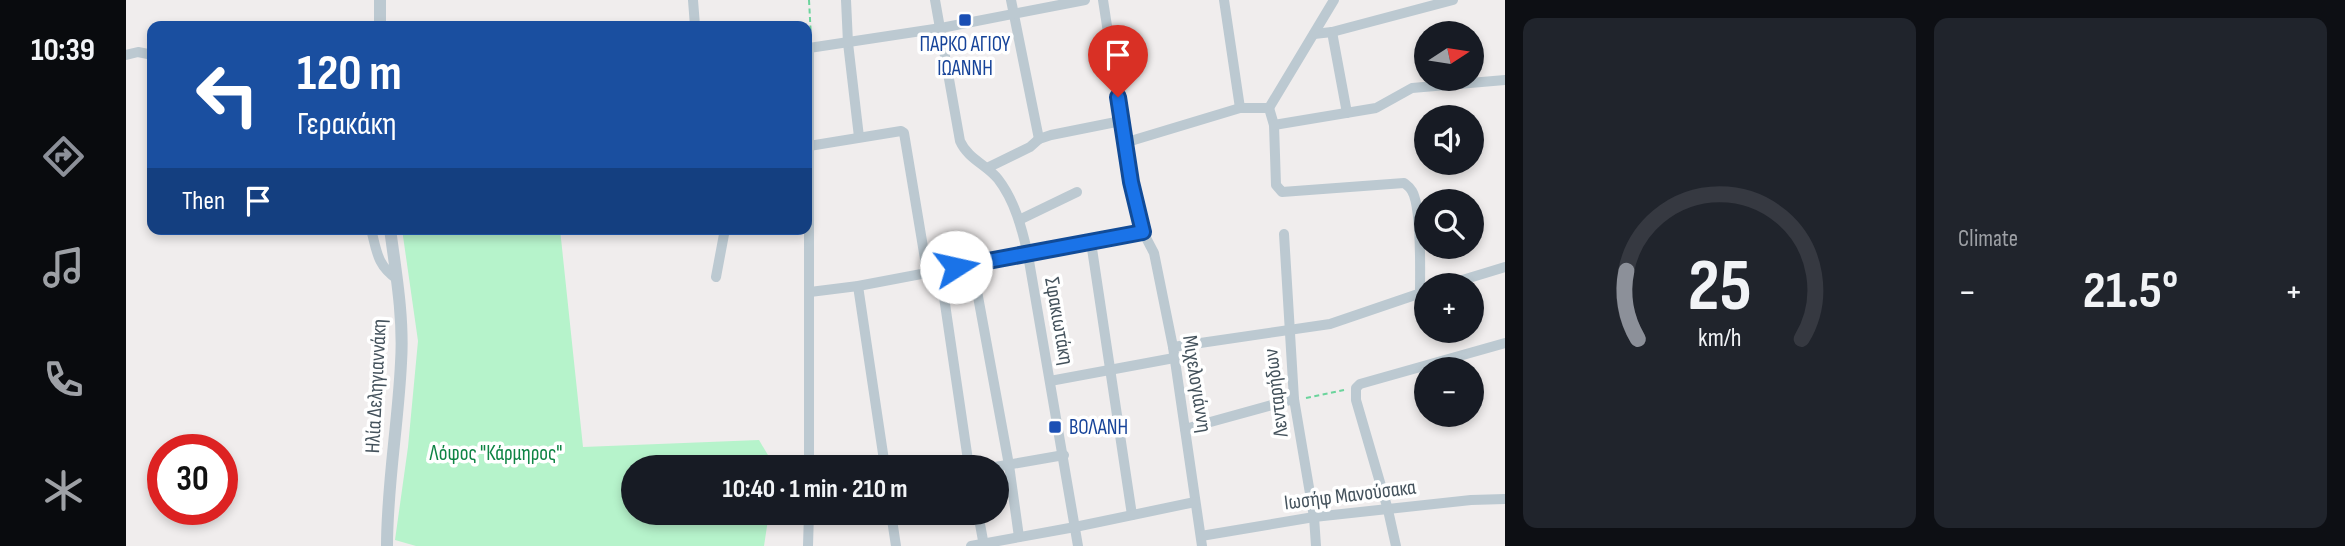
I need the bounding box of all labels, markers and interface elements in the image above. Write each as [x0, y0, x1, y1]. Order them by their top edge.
marker: ΠΑΡΚΟ ΑΓΙΟΥ ΙΩΑΝΝΗ [957, 12, 973, 28]
north arrow [1414, 21, 1484, 91]
map controls [1414, 21, 1484, 427]
pin [1088, 25, 1148, 97]
text: 10:39 [31, 31, 95, 70]
place label: ΠΑΡΚΟ ΑΓΙΟΥ ΙΩΑΝΝΗ [920, 32, 1011, 81]
icon: arrive [1099, 36, 1137, 74]
text: 120 m [297, 45, 402, 104]
icon: left [182, 49, 273, 140]
text: Γερακάκη [297, 105, 397, 144]
button: sound [1414, 105, 1484, 175]
icon: directions [39, 132, 88, 181]
icon: arrive [239, 182, 277, 220]
text: Then [182, 186, 225, 217]
button: search [1414, 189, 1484, 259]
text: Climate [1958, 225, 2018, 253]
position arrow [919, 230, 993, 304]
icon: music [39, 243, 88, 292]
text: 25 [1688, 243, 1751, 331]
text: 21.5° [2083, 260, 2178, 323]
text: − [1958, 270, 1977, 315]
text: + [2284, 270, 2303, 315]
button: + [1414, 273, 1484, 343]
street label: Σφακιωτάκη [1039, 275, 1079, 367]
street label: Ηλία Δεληγιαννάκη [360, 318, 392, 454]
text: km/h [1698, 323, 1741, 354]
street label: Μιχελογιάννη [1177, 334, 1217, 434]
street label: Λενταρήδων [1258, 347, 1294, 440]
icon: phone [39, 355, 88, 404]
button: − [1414, 357, 1484, 427]
place label: ΒΟΛΑΝΗ [1069, 415, 1128, 440]
marker: ΒΟΛΑΝΗ [1047, 419, 1063, 435]
speed limit sign: 30 [147, 434, 238, 525]
park label: Λόφος "Κάρμηρος" [429, 441, 562, 466]
icon: climate [39, 466, 88, 515]
text: 10:40 · 1 min · 210 m [723, 474, 907, 505]
street label: Ιωσήφ Μανούσακα [1283, 474, 1417, 515]

